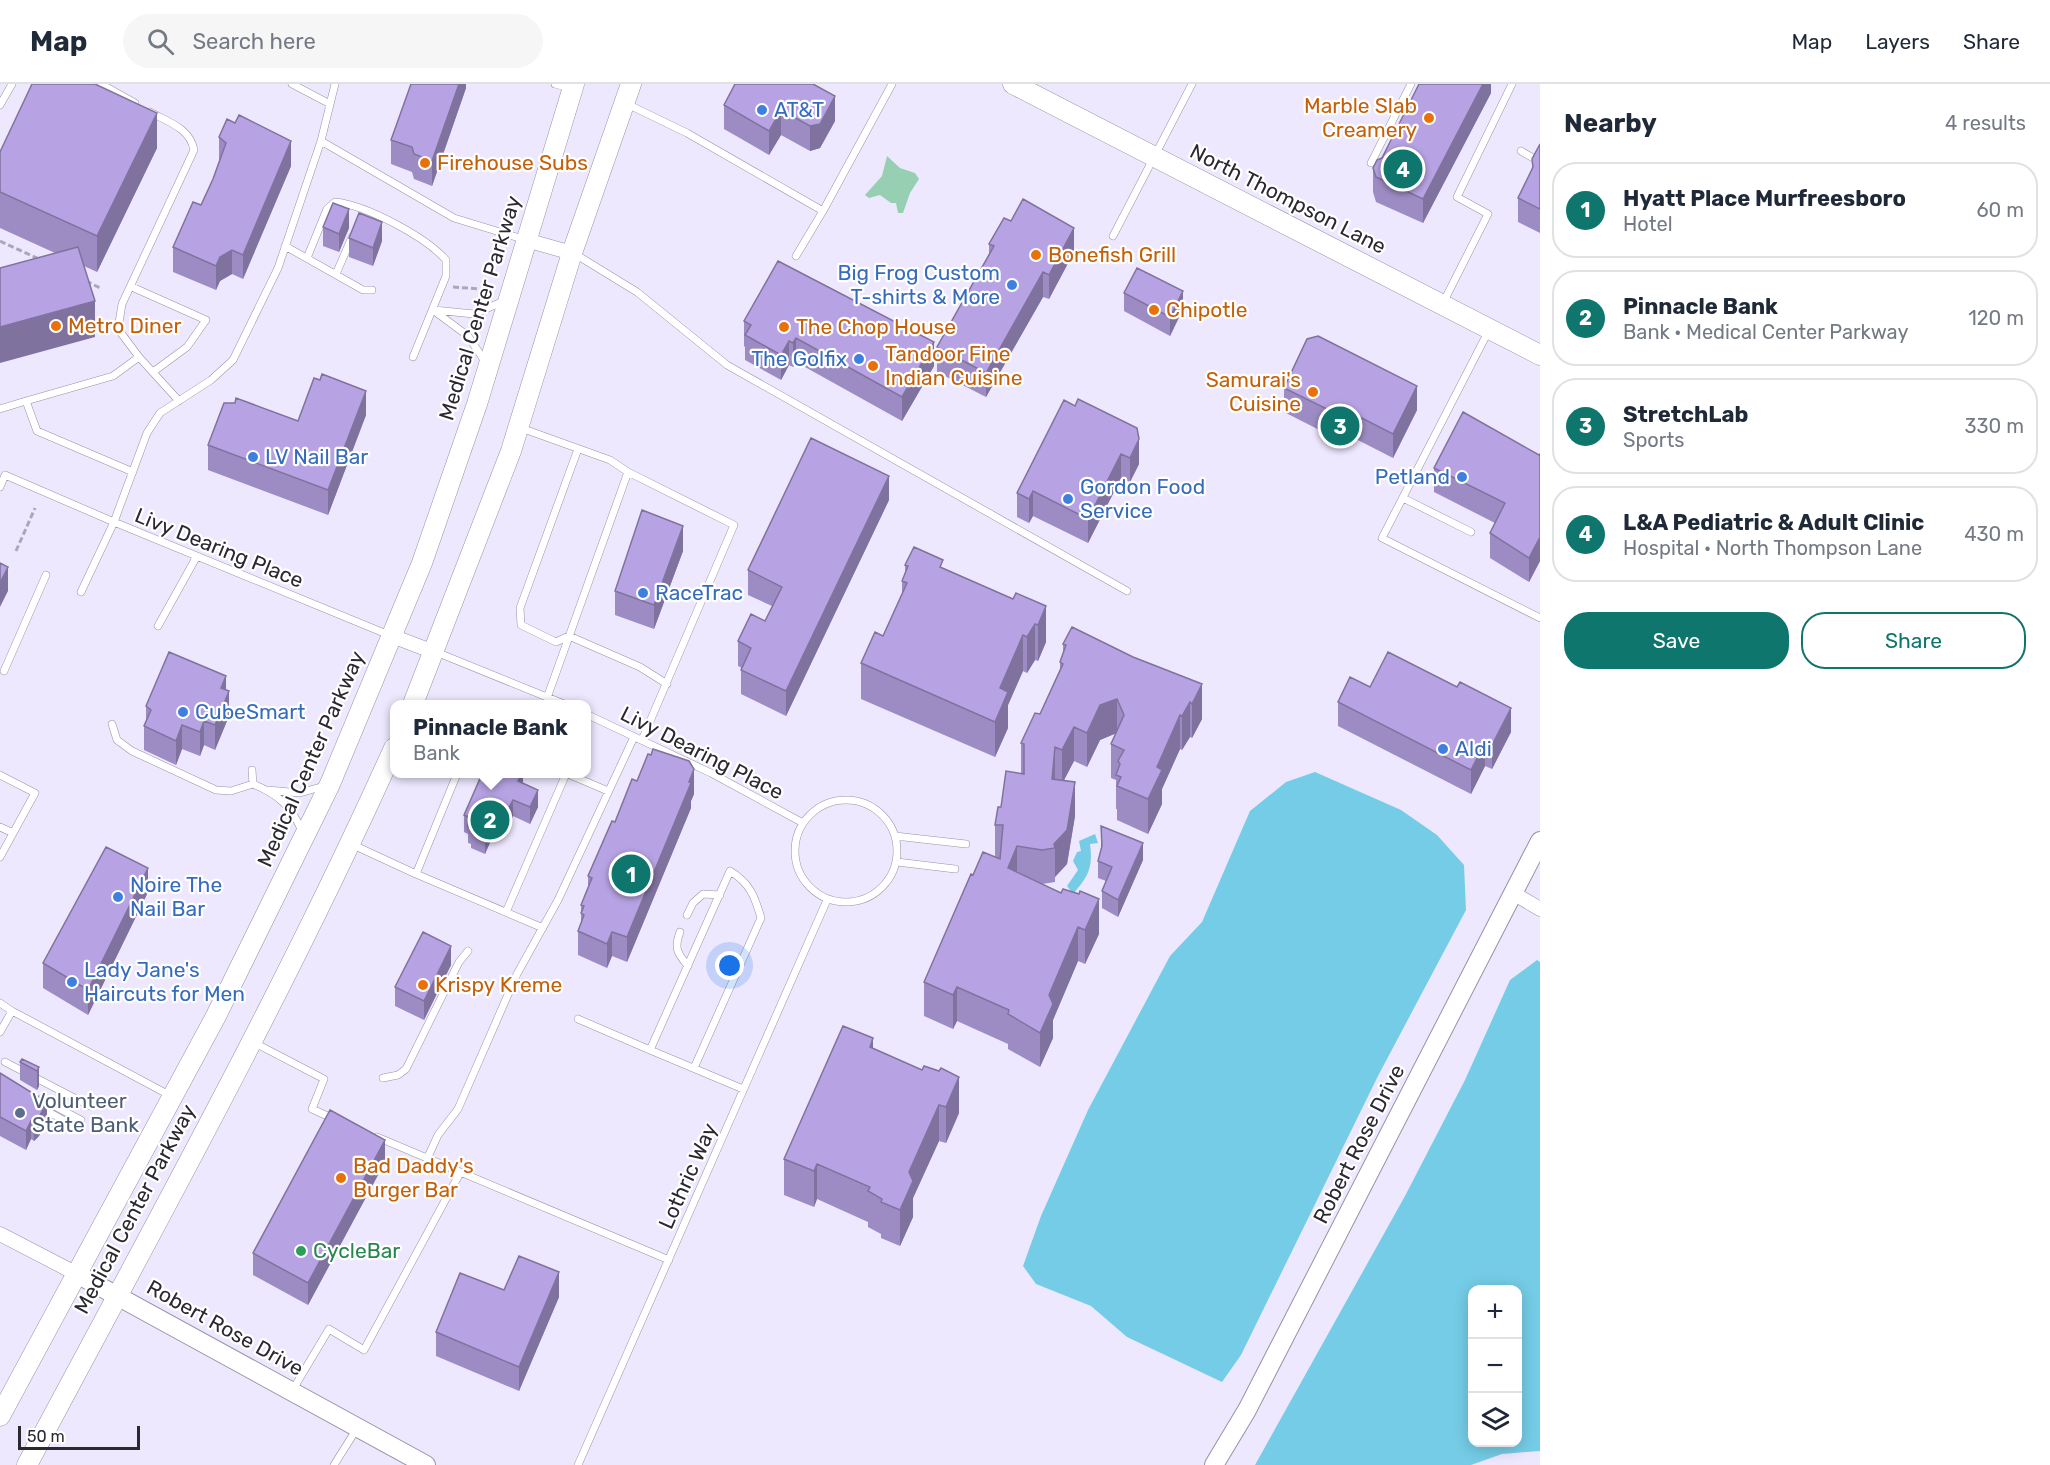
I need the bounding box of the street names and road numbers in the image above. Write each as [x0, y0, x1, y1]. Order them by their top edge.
street label: North Thompson Lane [1186, 138, 1390, 259]
street label: Medical Center Parkway [433, 192, 526, 423]
street label: Livy Dearing Place [131, 502, 307, 593]
street label: Medical Center Parkway [252, 647, 370, 871]
street label: Livy Dearing Place [617, 701, 788, 804]
street label: Robert Rose Drive [1308, 1060, 1409, 1227]
street label: Medical Center Parkway [69, 1099, 201, 1318]
street label: Lothric Way [653, 1119, 722, 1233]
street label: Robert Rose Drive [143, 1274, 308, 1381]

